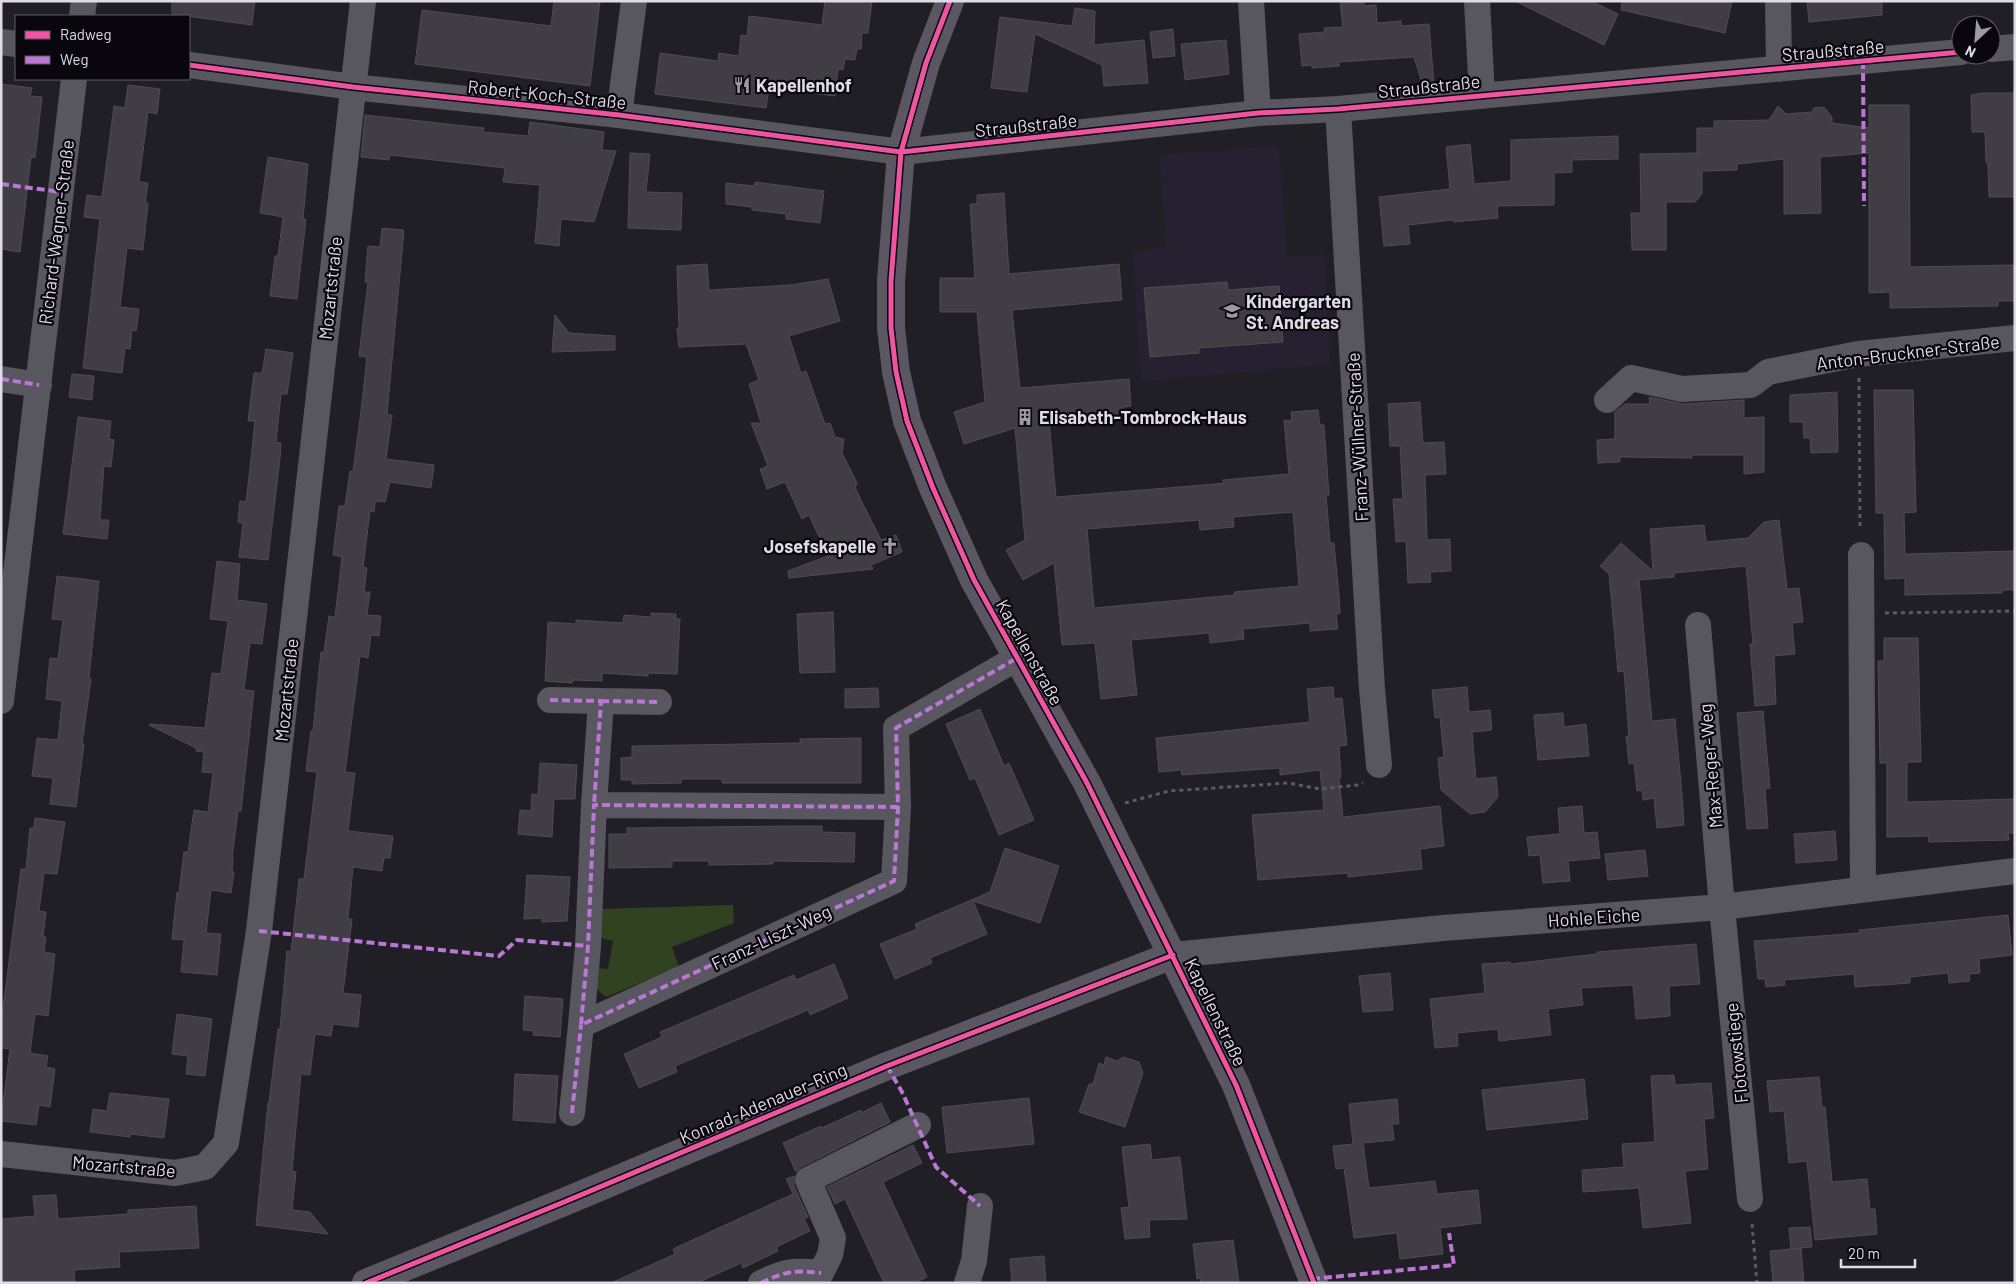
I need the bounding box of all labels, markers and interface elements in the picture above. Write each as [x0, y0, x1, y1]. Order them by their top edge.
legend [15, 15, 190, 80]
north arrow [1951, 15, 2001, 65]
text: Radweg [60, 25, 112, 43]
street label: Straußstraße [1781, 35, 1885, 65]
text: N [1962, 42, 1978, 62]
text: Weg [60, 50, 88, 68]
street label: Straußstraße [1377, 70, 1481, 102]
place label: Kapellenhof [756, 74, 852, 96]
street label: Robert-Koch-Straße [467, 75, 627, 113]
restaurant icon: Kapellenhof [732, 75, 752, 95]
street label: Straußstraße [974, 109, 1078, 141]
street label: Richard-Wagner-Straße [34, 138, 78, 326]
street label: Mozartstraße [314, 235, 346, 341]
place label: Kindergarten St. Andreas [1246, 290, 1351, 333]
school or university icon: Kindergarten St. Andreas [1222, 301, 1242, 321]
street label: Anton-Bruckner-Straße [1815, 330, 2001, 374]
street label: Franz-Wüllner-Straße [1342, 352, 1372, 522]
place label: Elisabeth-Tombrock-Haus [1039, 406, 1247, 428]
building icon: Elisabeth-Tombrock-Haus [1015, 407, 1035, 427]
place label: Josefskapelle [764, 535, 876, 557]
church icon: Josefskapelle [880, 536, 900, 556]
street label: Kapellenstraße [992, 595, 1068, 709]
street label: Mozartstraße [270, 637, 302, 743]
street label: Max-Reger-Weg [1694, 703, 1726, 829]
street label: Franz-Liszt-Weg [708, 900, 834, 974]
street label: Hohle Eiche [1547, 903, 1641, 931]
street label: Kapellenstraße [1180, 954, 1252, 1070]
street label: Flotowstiege [1720, 1002, 1752, 1104]
street label: Konrad-Adenauer-Ring [676, 1058, 850, 1148]
street label: Mozartstraße [71, 1151, 177, 1181]
scale bar [1841, 1236, 1915, 1268]
text: 20 m [1848, 1244, 1880, 1262]

